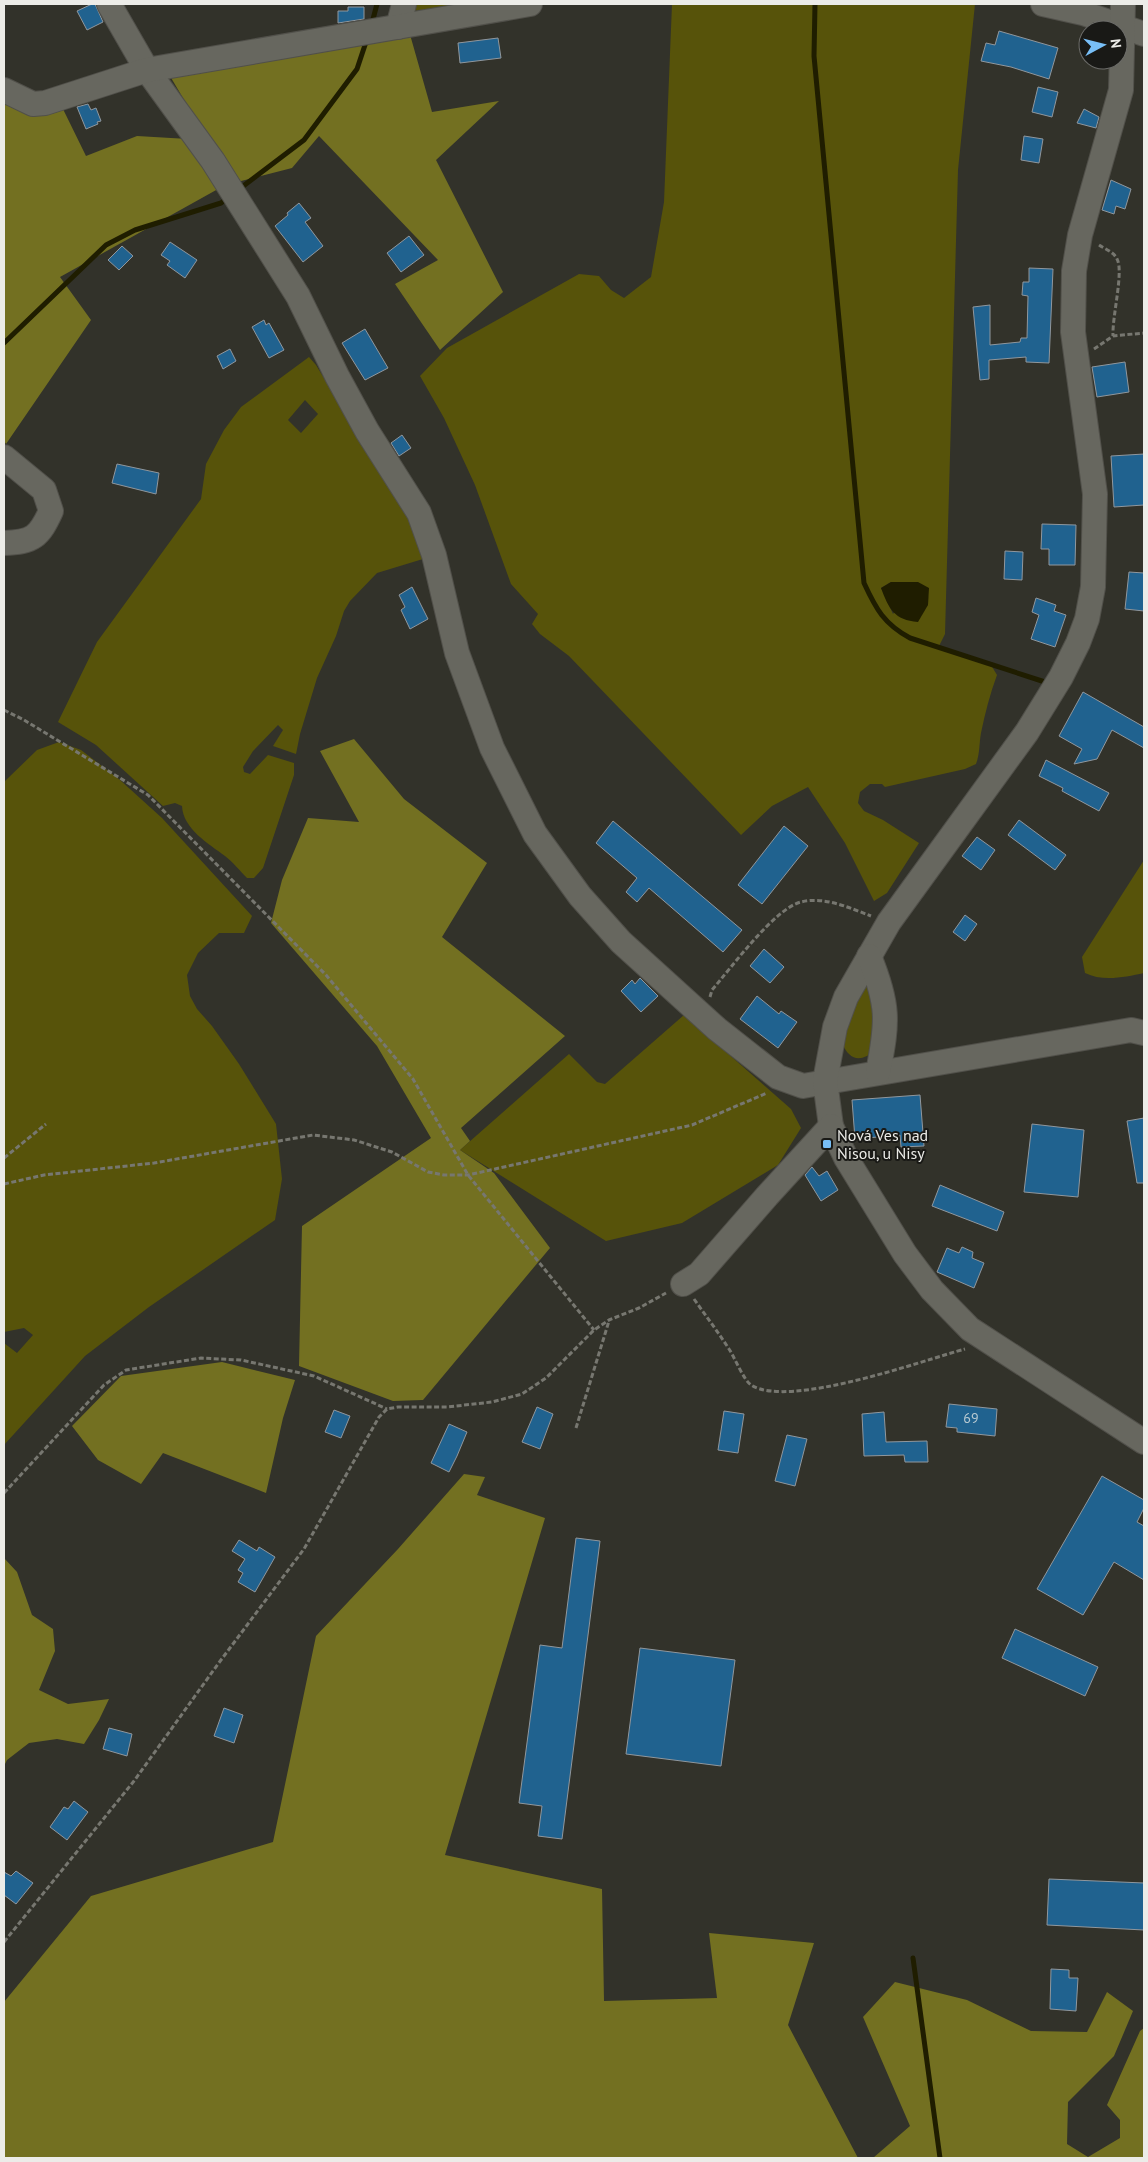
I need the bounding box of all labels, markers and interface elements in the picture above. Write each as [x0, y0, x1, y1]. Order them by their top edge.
north arrow [1078, 20, 1128, 70]
text: N [1106, 38, 1125, 49]
place label: Nová Ves nad Nisou, u Nisy [837, 1125, 928, 1163]
marker: Nová Ves nad Nisou, u Nisy [821, 1138, 833, 1150]
house number: 69 [963, 1409, 979, 1427]

